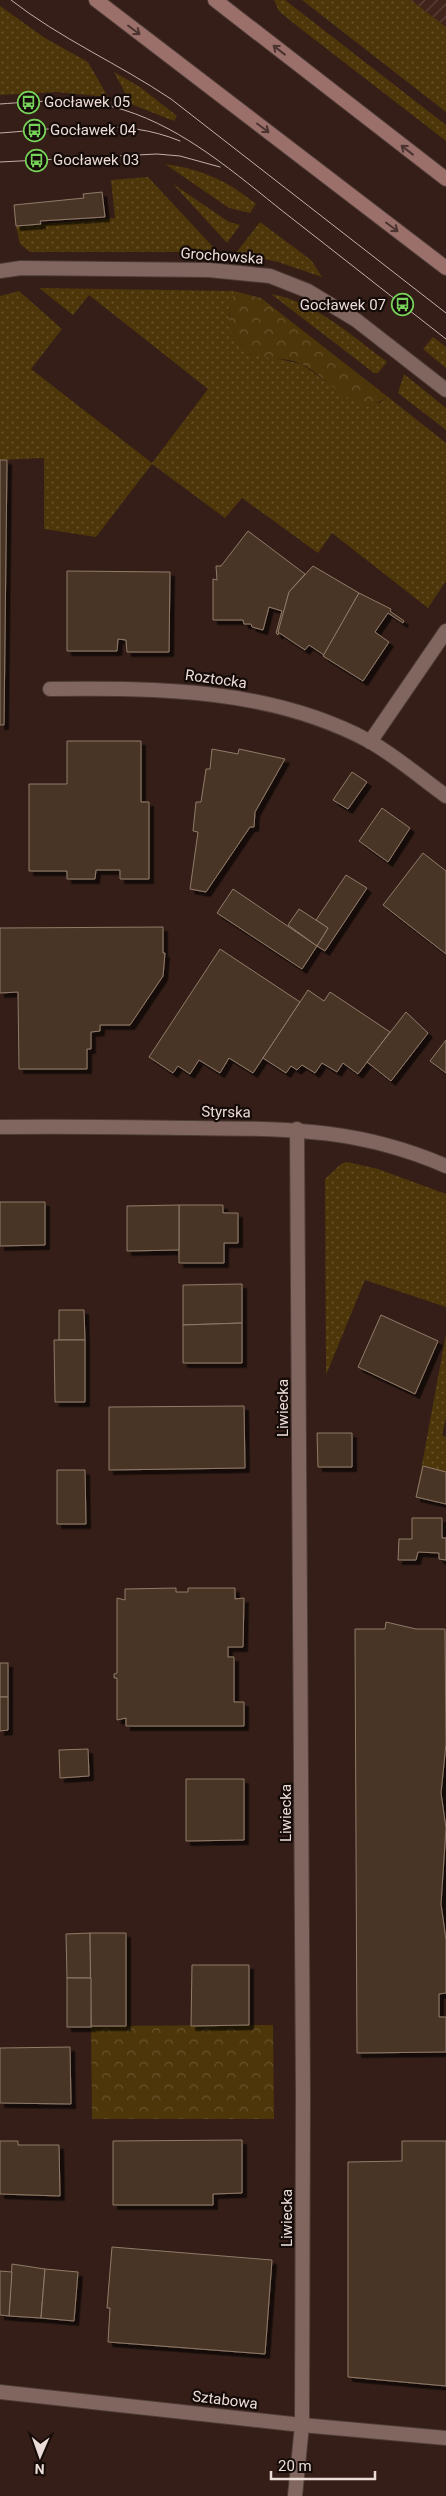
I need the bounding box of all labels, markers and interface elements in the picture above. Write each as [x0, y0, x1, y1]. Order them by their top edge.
one-way arrow [127, 24, 140, 35]
one-way arrow [272, 45, 286, 55]
bus stop icon: Gocławek 05 [16, 90, 40, 114]
place label: Gocławek 05 [44, 93, 130, 111]
bus stop icon: Gocławek 04 [22, 118, 46, 142]
place label: Gocławek 04 [50, 121, 137, 139]
one-way arrow [256, 123, 269, 134]
one-way arrow [401, 144, 414, 155]
bus stop icon: Gocławek 03 [25, 148, 49, 172]
place label: Gocławek 03 [53, 151, 139, 169]
one-way arrow [386, 221, 399, 232]
street label: Grochowska [180, 244, 264, 268]
bus stop icon: Gocławek 07 [390, 293, 414, 317]
place label: Gocławek 07 [300, 296, 386, 314]
street label: Roztocka [184, 666, 248, 692]
street label: Styrska [201, 1103, 251, 1121]
street label: Liwiecka [274, 1379, 292, 1437]
street label: Liwiecka [277, 1784, 295, 1842]
street label: Liwiecka [278, 2189, 296, 2247]
street label: Sztabowa [191, 2387, 259, 2413]
north arrow [15, 2431, 65, 2481]
scale bar [271, 2448, 375, 2480]
text: 20 m [278, 2457, 312, 2475]
text: N [34, 2461, 45, 2477]

